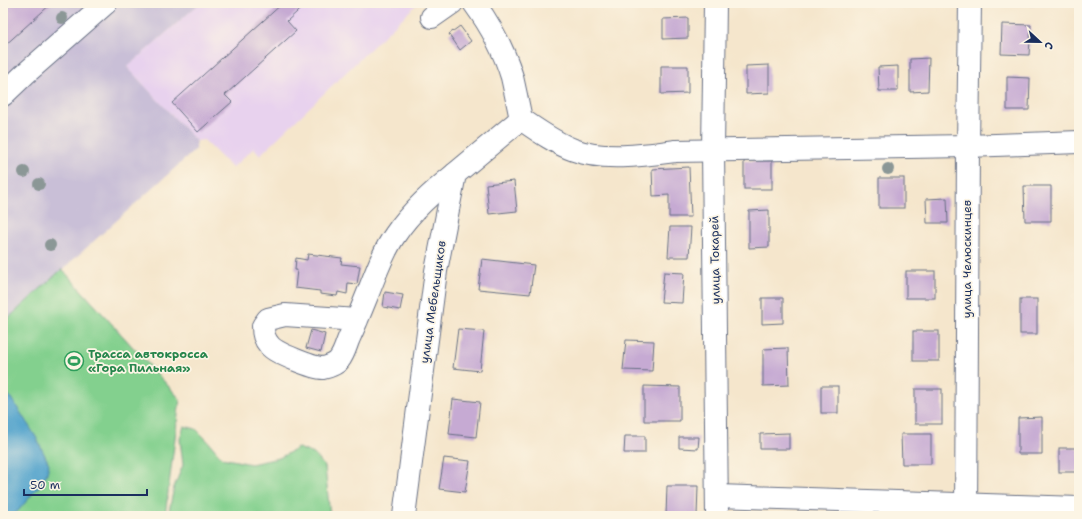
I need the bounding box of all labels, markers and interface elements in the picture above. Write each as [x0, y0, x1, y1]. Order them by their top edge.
north arrow [1020, 22, 1060, 62]
text: С [1040, 40, 1057, 52]
street label: улица Челюскинцев [959, 200, 975, 318]
street label: улица Токарей [706, 216, 724, 304]
street label: улица Мебельщиков [416, 240, 450, 364]
place label: Трасса автокросса «Гора Пильная» [88, 346, 209, 376]
sports icon: Трасса автокросса «Гора Пильная» [63, 350, 85, 372]
scale bar [24, 471, 147, 497]
text: 50 m [30, 477, 60, 493]

